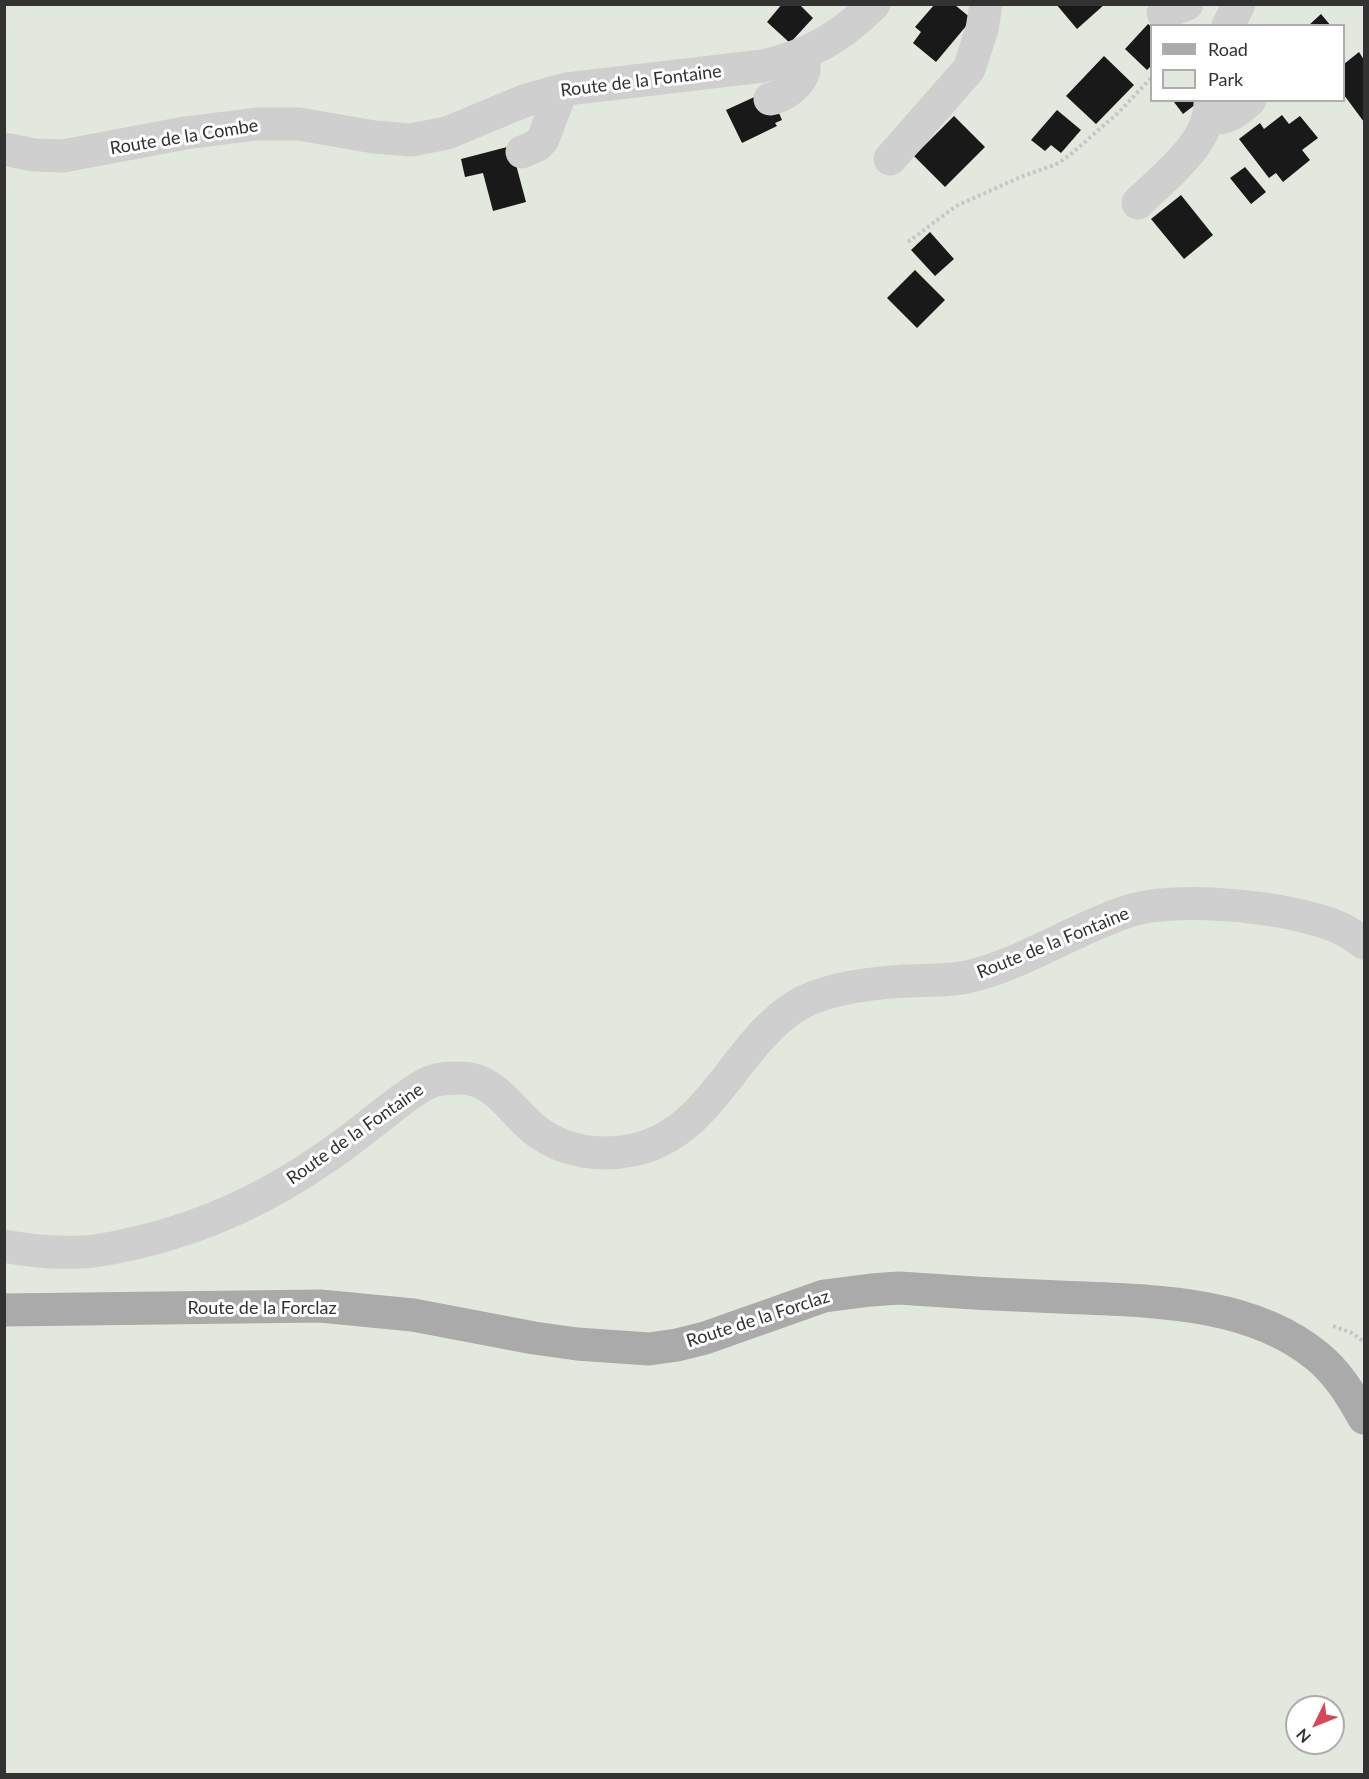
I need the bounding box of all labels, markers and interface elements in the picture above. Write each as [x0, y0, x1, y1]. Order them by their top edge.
legend [1150, 24, 1345, 102]
text: Road [1208, 38, 1248, 60]
street label: Route de la Fontaine [559, 60, 723, 102]
text: Park [1208, 68, 1243, 90]
street label: Route de la Combe [108, 115, 260, 159]
street label: Route de la Fontaine [974, 903, 1132, 983]
street label: Route de la Fontaine [282, 1079, 428, 1189]
street label: Route de la Forclaz [684, 1286, 832, 1352]
street label: Route de la Forclaz [187, 1297, 337, 1319]
north arrow [1285, 1695, 1345, 1755]
text: N [1292, 1725, 1314, 1747]

